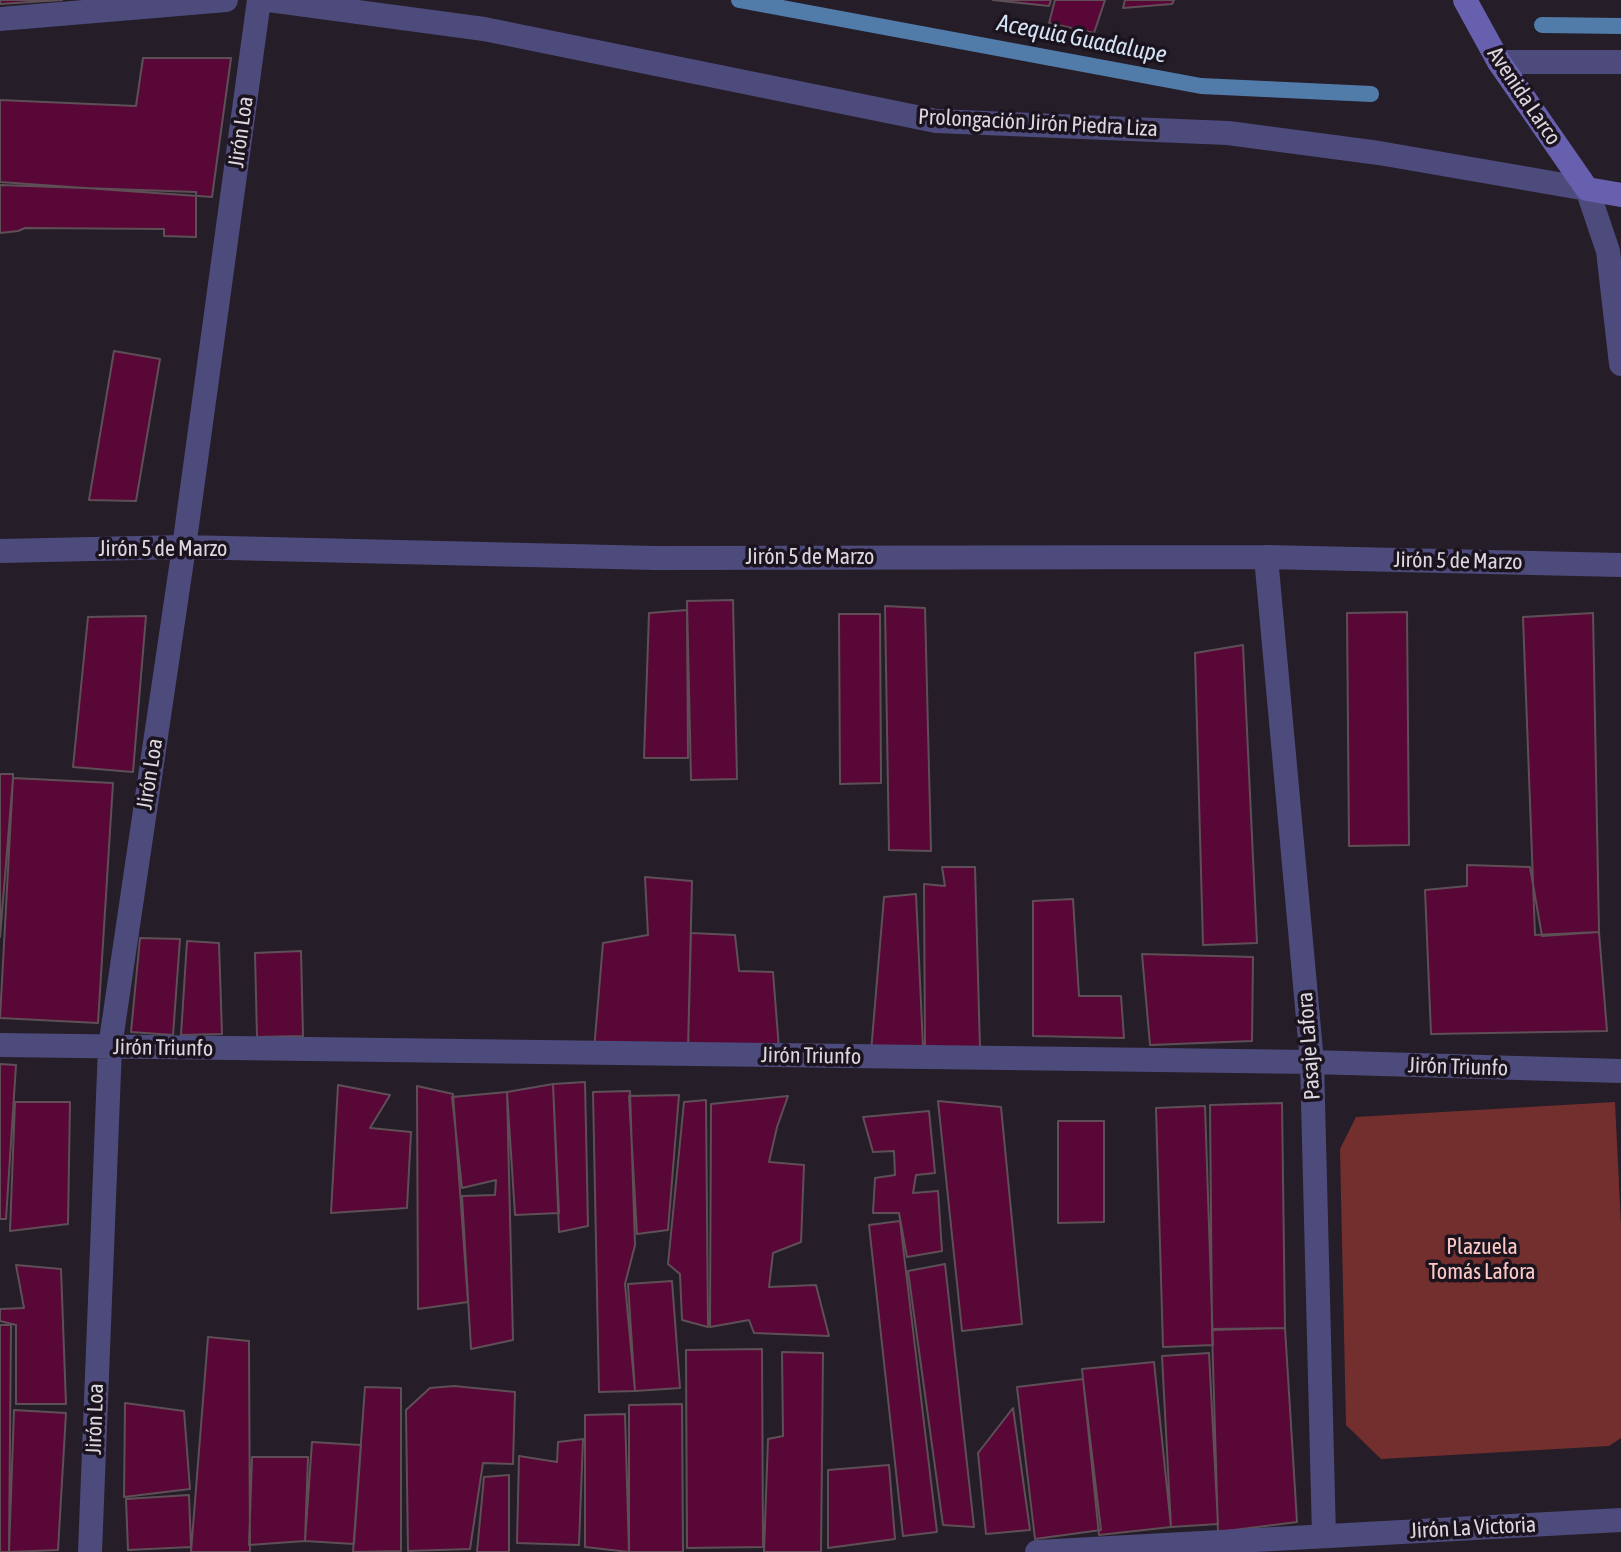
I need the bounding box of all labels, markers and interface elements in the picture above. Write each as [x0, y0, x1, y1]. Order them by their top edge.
water label: Acequia Guadalupe [995, 8, 1169, 70]
street label: Avenida Larco [1482, 42, 1566, 150]
street label: Jirón Loa [223, 95, 259, 169]
street label: Prolongación Jirón Piedra Liza [917, 104, 1159, 142]
street label: Jirón 5 de Marzo [99, 536, 227, 562]
street label: Jirón 5 de Marzo [746, 544, 874, 570]
street label: Jirón 5 de Marzo [1393, 547, 1523, 575]
street label: Jirón Loa [131, 737, 169, 811]
street label: Pasaje Lafora [1292, 991, 1326, 1101]
street label: Jirón Triunfo [113, 1034, 213, 1062]
street label: Jirón Triunfo [761, 1042, 861, 1070]
street label: Jirón Triunfo [1407, 1052, 1509, 1082]
park label: Plazuela Tomás Lafora [1429, 1234, 1535, 1286]
street label: Jirón Loa [81, 1383, 109, 1455]
street label: Jirón La Victoria [1409, 1512, 1537, 1544]

